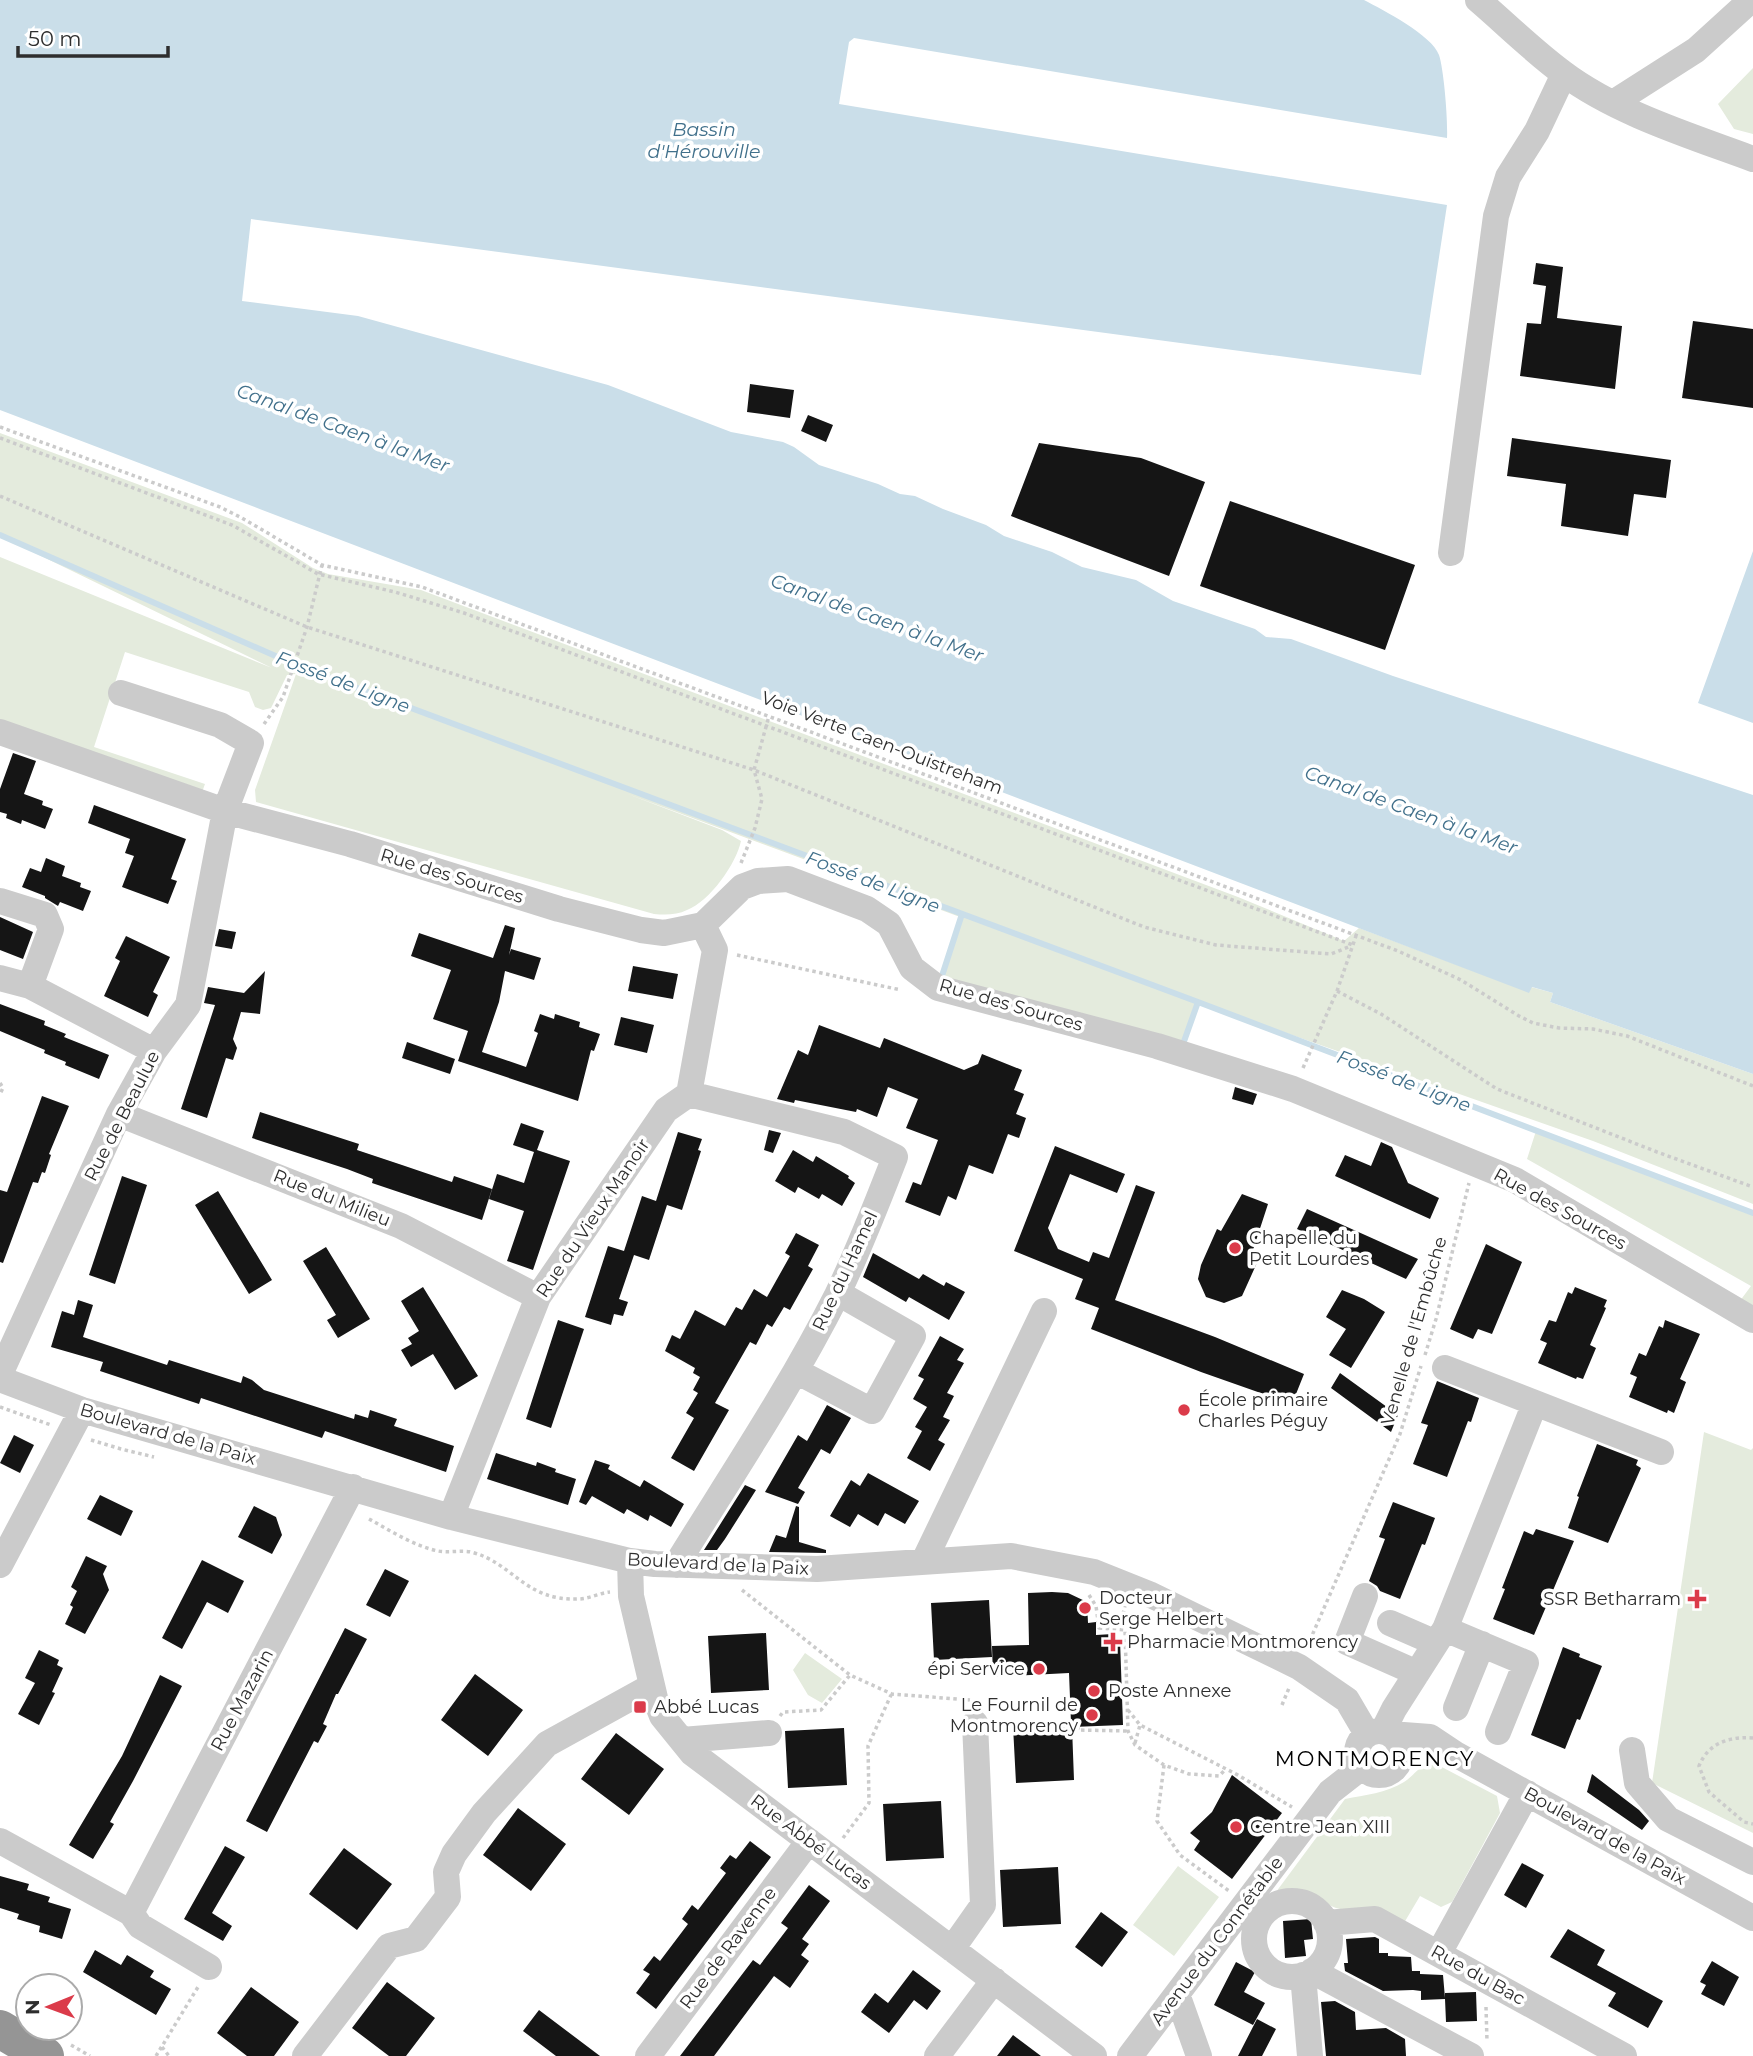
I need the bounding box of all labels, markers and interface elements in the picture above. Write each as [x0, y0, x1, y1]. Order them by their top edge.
scale bar [18, 14, 168, 58]
text: 50 m [28, 26, 82, 51]
water label: Bassin d'Hérouville [648, 118, 760, 163]
water label: Canal de Caen à la Mer [233, 379, 453, 477]
water label: Canal de Caen à la Mer [767, 569, 987, 667]
water label: Fossé de Ligne [273, 646, 413, 718]
street label: Voie Verte Caen-Ouistreham [758, 687, 1006, 799]
water label: Canal de Caen à la Mer [1301, 761, 1521, 859]
street label: Rue des Sources [378, 844, 526, 908]
water label: Fossé de Ligne [803, 846, 943, 918]
street label: Rue des Sources [937, 974, 1086, 1036]
water label: Fossé de Ligne [1334, 1045, 1474, 1117]
street label: Rue de Beaulue [80, 1047, 164, 1185]
street label: Rue du Vieux Manoir [531, 1134, 655, 1302]
street label: Rue des Sources [1490, 1163, 1630, 1255]
street label: Rue du Milieu [270, 1164, 394, 1232]
street label: Rue du Hamel [808, 1208, 882, 1334]
place label: Chapelle du Petit Lourdes [1249, 1227, 1369, 1270]
street label: Venelle de l'Embûche [1376, 1234, 1452, 1428]
marker: Chapelle du Petit Lourdes [1227, 1240, 1243, 1256]
place label: École primaire Charles Péguy [1198, 1389, 1328, 1432]
street label: Boulevard de la Paix [77, 1398, 259, 1470]
marker: École primaire Charles Péguy [1176, 1402, 1192, 1418]
street label: Boulevard de la Paix [626, 1548, 810, 1580]
place label: Docteur Serge Helbert [1099, 1587, 1224, 1630]
place label: SSR Betharram [1543, 1588, 1681, 1610]
marker: SSR Betharram [1687, 1589, 1707, 1609]
marker: Docteur Serge Helbert [1077, 1600, 1093, 1616]
place label: Pharmacie Montmorency [1127, 1631, 1358, 1653]
marker: Pharmacie Montmorency [1105, 1634, 1121, 1650]
street label: Rue Mazarin [206, 1645, 278, 1755]
place label: épi Service [927, 1658, 1025, 1680]
marker: épi Service [1031, 1661, 1047, 1677]
place label: Poste Annexe [1108, 1680, 1231, 1702]
marker: Poste Annexe [1086, 1683, 1102, 1699]
place label: Le Fournil de Montmorency [950, 1694, 1078, 1737]
place label: Abbé Lucas [654, 1696, 759, 1718]
marker: Abbé Lucas [632, 1699, 648, 1715]
marker: Le Fournil de Montmorency [1084, 1707, 1100, 1723]
district label: MONTMORENCY [1275, 1746, 1475, 1771]
street label: Boulevard de la Paix [1520, 1782, 1690, 1890]
street label: Rue Abbé Lucas [746, 1789, 876, 1895]
place label: Centre Jean XIII [1250, 1816, 1390, 1838]
marker: Centre Jean XIII [1228, 1819, 1244, 1835]
street label: Avenue du Connétable [1146, 1852, 1288, 2030]
street label: Rue de Ravenne [675, 1882, 781, 2013]
street label: Rue du Bac [1427, 1940, 1529, 2010]
north arrow [14, 1972, 84, 2042]
text: N [21, 1999, 44, 2015]

